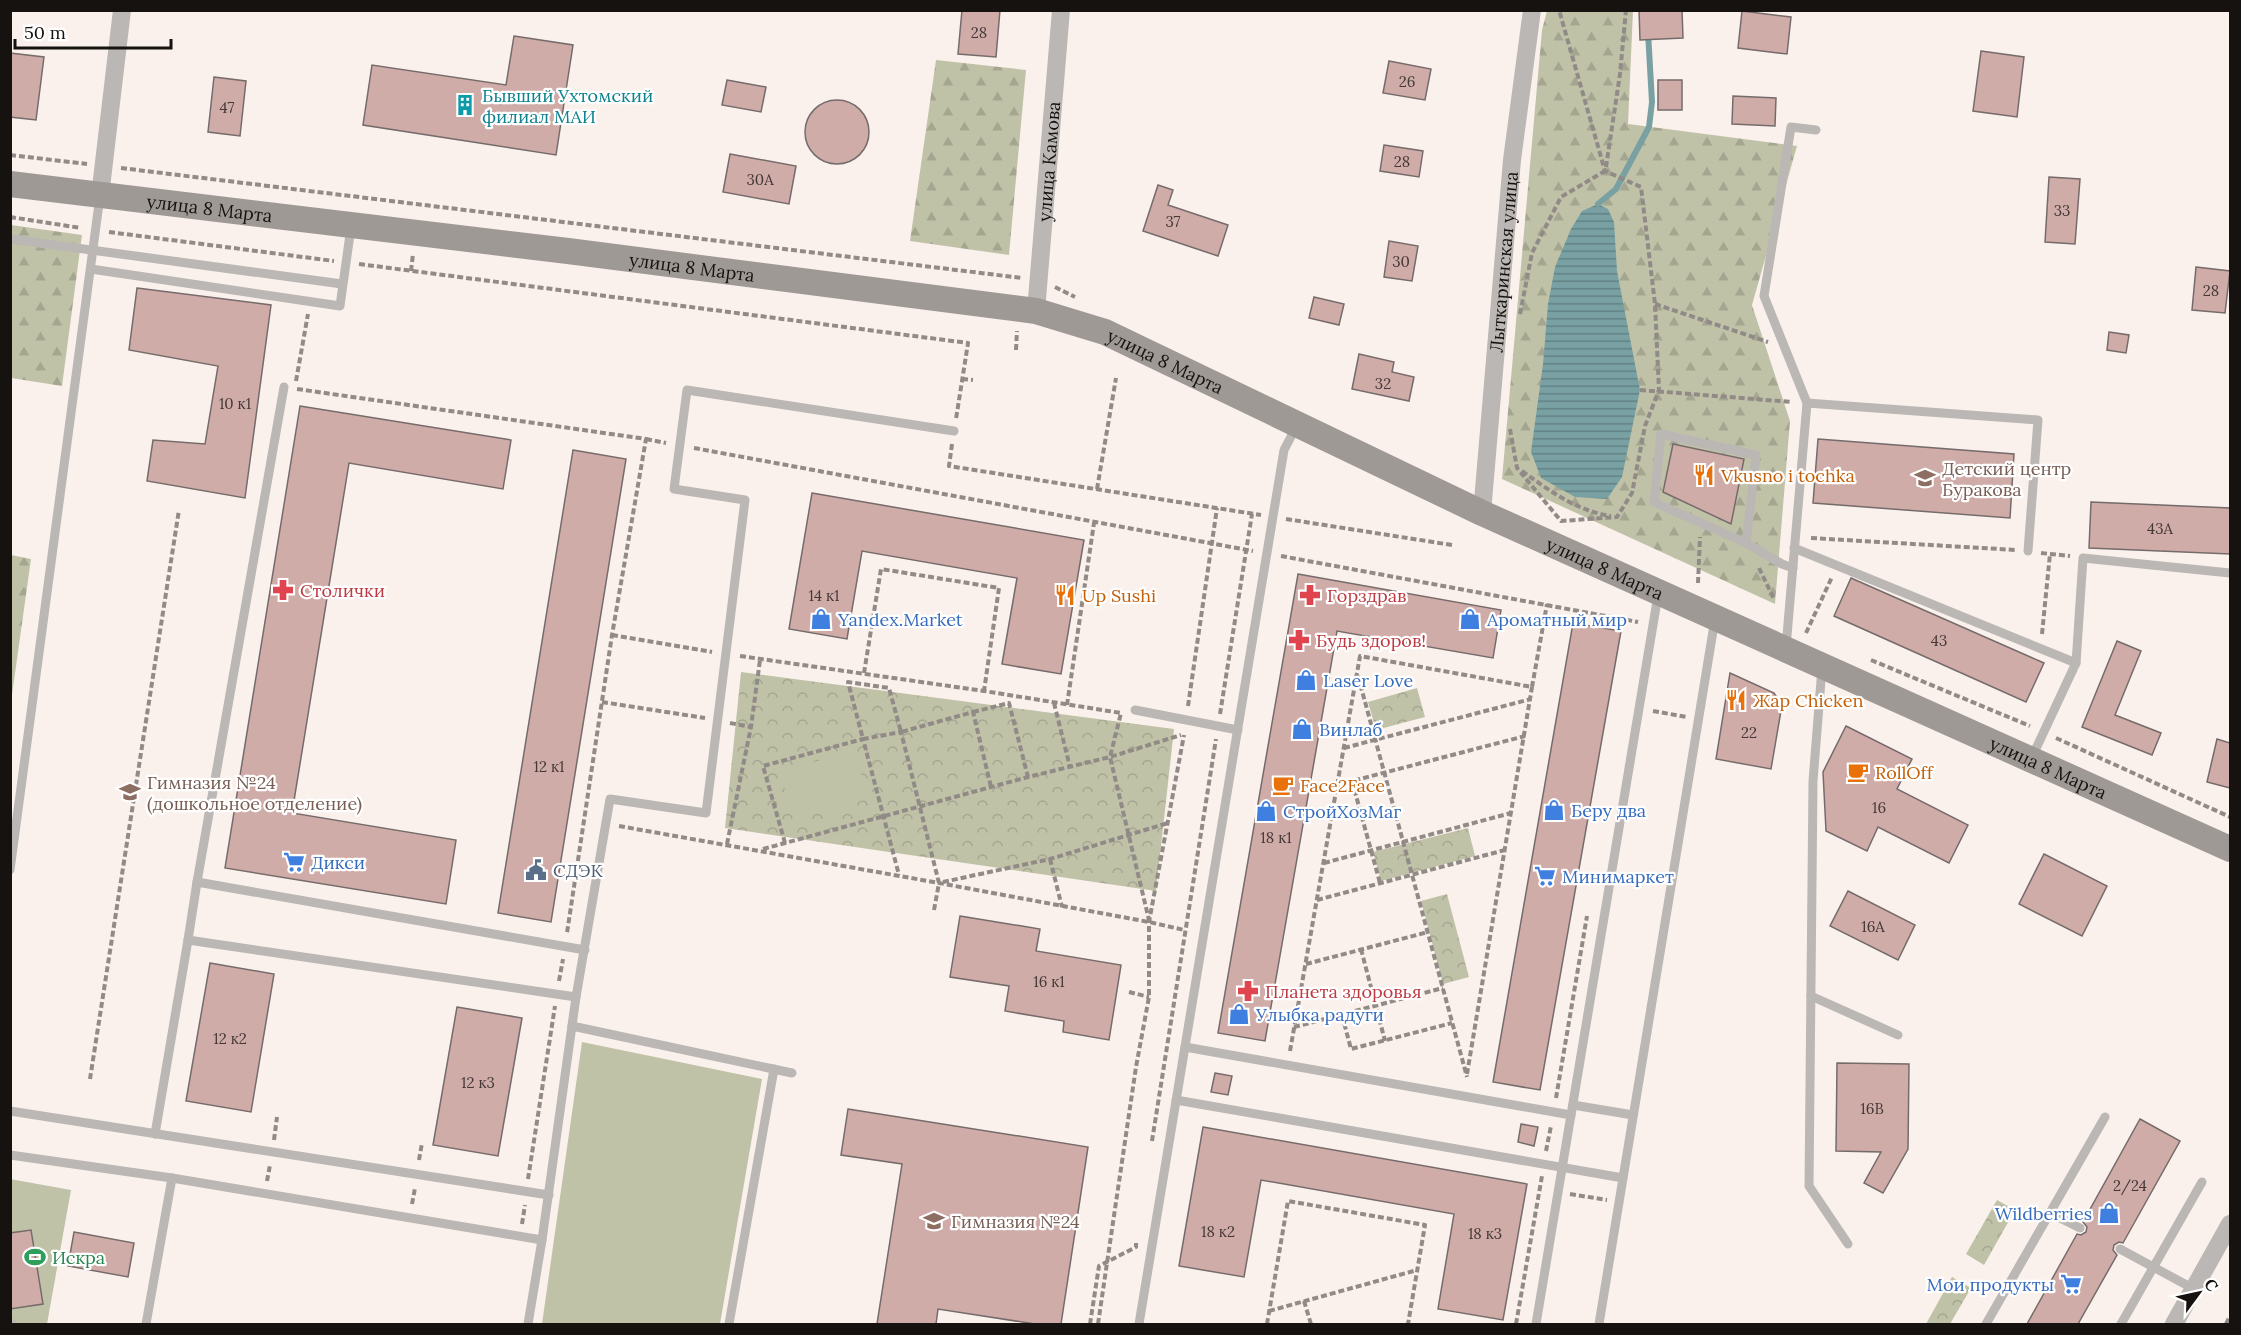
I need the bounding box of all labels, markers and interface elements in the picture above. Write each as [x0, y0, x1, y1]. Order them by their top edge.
scale bar [15, 12, 171, 50]
text: 50 m [24, 21, 66, 44]
house number: 28 [971, 23, 987, 42]
house number: 26 [1399, 72, 1415, 91]
place label: Бывший Ухтомский филиал МАИ [482, 84, 653, 128]
building icon: Бывший Ухтомский филиал МАИ [453, 93, 477, 117]
house number: 47 [219, 98, 235, 117]
street label: улица Камова [1032, 100, 1065, 223]
house number: 28 [1394, 152, 1410, 171]
house number: 30А [746, 170, 774, 189]
street label: Лыткаринская улица [1484, 170, 1522, 353]
street label: улица 8 Марта [146, 189, 274, 227]
house number: 33 [2054, 201, 2070, 220]
house number: 37 [1166, 212, 1181, 231]
street label: улица 8 Марта [628, 247, 756, 286]
house number: 30 [1392, 252, 1410, 271]
house number: 28 [2203, 281, 2219, 300]
street label: улица 8 Марта [1104, 323, 1227, 399]
house number: 32 [1375, 374, 1391, 393]
house number: 10 к1 [219, 394, 251, 413]
place label: Детский центр Буракова [1942, 457, 2071, 501]
restaurant icon: Vkusno i tochka [1692, 463, 1716, 487]
place label: Vkusno i tochka [1720, 464, 1855, 487]
school or university icon: Детский центр Буракова [1913, 466, 1937, 490]
house number: 43А [2147, 519, 2174, 538]
street label: улица 8 Марта [1543, 532, 1667, 605]
pharmacy icon: Столички [271, 578, 295, 602]
place label: Столички [300, 579, 385, 602]
restaurant icon: Up Sushi [1053, 583, 1077, 607]
pharmacy icon: Горздрав [1298, 583, 1322, 607]
place label: Up Sushi [1082, 584, 1156, 607]
place label: Горздрав [1327, 584, 1406, 607]
house number: 14 к1 [808, 586, 840, 605]
shop icon: Yandex.Market [809, 607, 833, 631]
shop icon: Ароматный мир [1458, 607, 1482, 631]
place label: Yandex.Market [837, 608, 963, 631]
place label: Ароматный мир [1486, 608, 1627, 631]
pharmacy icon: Будь здоров! [1287, 628, 1311, 652]
place label: Будь здоров! [1316, 629, 1426, 652]
house number: 43 [1931, 631, 1947, 650]
shop icon: Laser Love [1294, 668, 1318, 692]
place label: Laser Love [1323, 669, 1414, 692]
restaurant icon: Жар Chicken [1724, 688, 1748, 712]
place label: Жар Chicken [1753, 689, 1863, 712]
shop icon: Винлаб [1290, 717, 1314, 741]
place label: Винлаб [1319, 718, 1383, 741]
house number: 22 [1741, 723, 1757, 742]
street label: улица 8 Марта [1986, 731, 2111, 804]
house number: 12 к1 [534, 757, 564, 776]
cafe icon: RollOff [1846, 760, 1870, 784]
place label: RollOff [1875, 761, 1935, 784]
place label: Гимназия №24 (дошкольное отделение) [147, 771, 362, 815]
cafe icon: Face2Face [1271, 773, 1295, 797]
place label: Face2Face [1300, 774, 1385, 797]
school or university icon: Гимназия №24 (дошкольное отделение) [118, 780, 142, 804]
shop icon: Беру два [1542, 798, 1566, 822]
house number: 16 [1872, 798, 1886, 817]
shop icon: СтройХозМаг [1254, 799, 1278, 823]
place label: Беру два [1571, 799, 1646, 822]
place label: СтройХозМаг [1283, 800, 1401, 823]
house number: 18 к1 [1260, 828, 1292, 847]
supermarket icon: Дикси [282, 850, 306, 874]
place label: Дикси [311, 851, 365, 874]
public building icon: СДЭК [524, 858, 548, 882]
place label: СДЭК [553, 859, 603, 882]
supermarket icon: Минимаркет [1533, 864, 1557, 888]
place label: Минимаркет [1562, 865, 1674, 888]
house number: 16А [1861, 917, 1885, 936]
house number: 16 к1 [1033, 972, 1065, 991]
pharmacy icon: Планета здоровья [1236, 979, 1260, 1003]
place label: Планета здоровья [1265, 980, 1422, 1003]
shop icon: Улыбка радуги [1227, 1002, 1251, 1026]
place label: Улыбка радуги [1255, 1003, 1384, 1026]
house number: 12 к2 [213, 1029, 247, 1048]
house number: 12 к3 [461, 1073, 495, 1092]
house number: 16В [1860, 1099, 1884, 1118]
house number: 2/24 [2113, 1176, 2147, 1196]
shop icon: Wildberries [2097, 1201, 2121, 1225]
place label: Wildberries [1995, 1202, 2092, 1225]
school or university icon: Гимназия №24 [922, 1209, 946, 1233]
place label: Гимназия №24 [951, 1210, 1080, 1233]
house number: 18 к2 [1201, 1222, 1235, 1241]
house number: 18 к3 [1468, 1224, 1502, 1243]
sports icon: Искра [23, 1245, 47, 1269]
place label: Искра [52, 1246, 105, 1269]
north arrow [2169, 1263, 2229, 1323]
supermarket icon: Мои продукты [2059, 1272, 2083, 1296]
place label: Мои продукты [1927, 1273, 2054, 1296]
text: С [2200, 1275, 2223, 1295]

